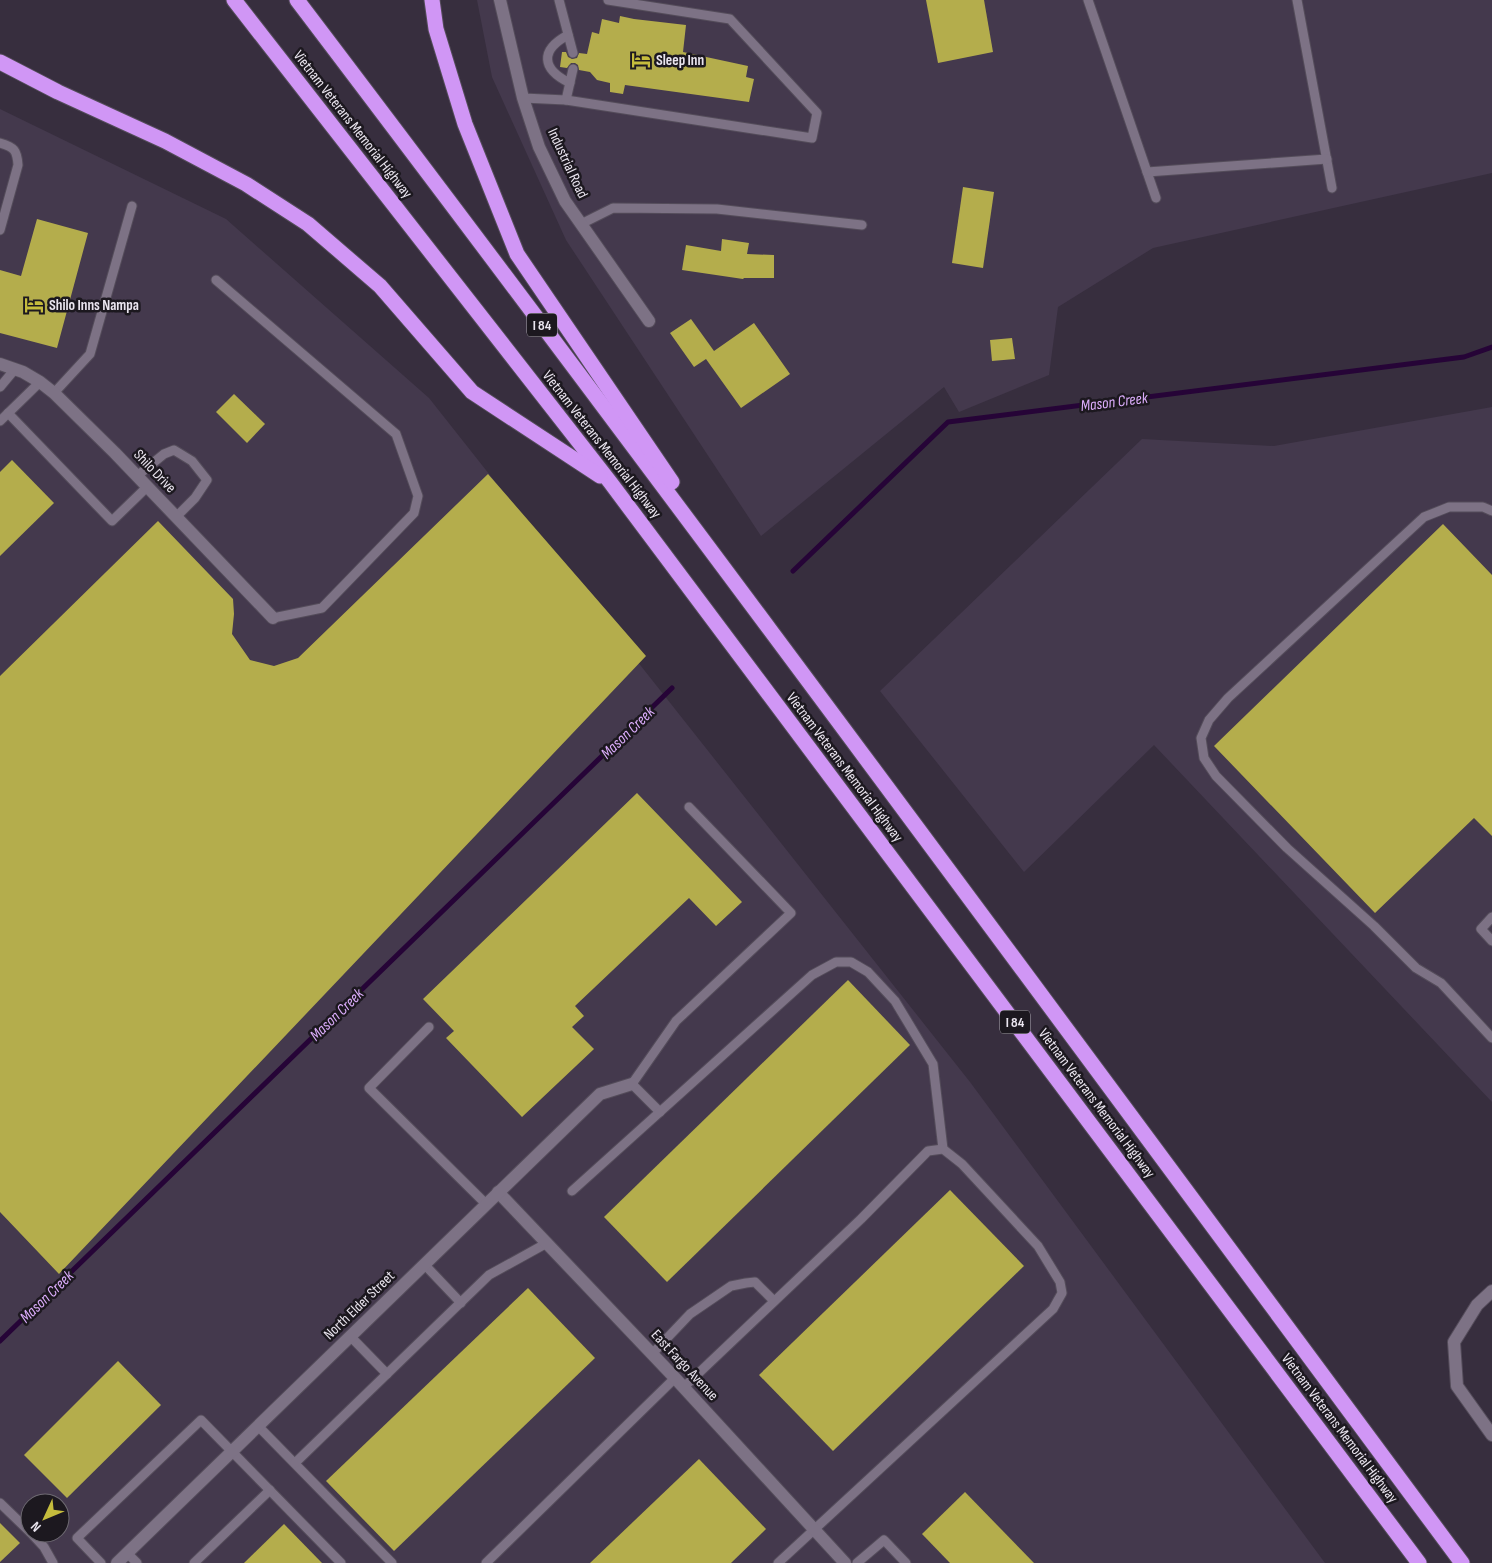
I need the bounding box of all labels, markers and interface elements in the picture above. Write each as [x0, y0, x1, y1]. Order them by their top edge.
street label: Vietnam Veterans Memorial Highway [289, 47, 416, 202]
hotel icon: Sleep Inn [630, 49, 652, 71]
place label: Sleep Inn [656, 51, 704, 70]
street label: Industrial Road [543, 125, 592, 201]
hotel icon: Shilo Inns Nampa [23, 294, 45, 316]
place label: Shilo Inns Nampa [49, 296, 139, 315]
road number: I 84 [527, 314, 557, 336]
street label: Vietnam Veterans Memorial Highway [538, 367, 665, 522]
water label: Mason Creek [1080, 389, 1150, 416]
street label: Shilo Drive [129, 446, 180, 497]
street label: Vietnam Veterans Memorial Highway [782, 689, 907, 846]
water label: Mason Creek [597, 702, 660, 763]
water label: Mason Creek [306, 984, 369, 1045]
road number: I 84 [1000, 1010, 1030, 1034]
street label: Vietnam Veterans Memorial Highway [1034, 1025, 1159, 1182]
water label: Mason Creek [16, 1266, 79, 1327]
street label: North Elder Street [320, 1267, 399, 1344]
street label: East Fargo Avenue [647, 1326, 722, 1405]
street label: Vietnam Veterans Memorial Highway [1277, 1350, 1402, 1507]
north arrow [20, 1493, 70, 1543]
text: N [27, 1518, 45, 1535]

